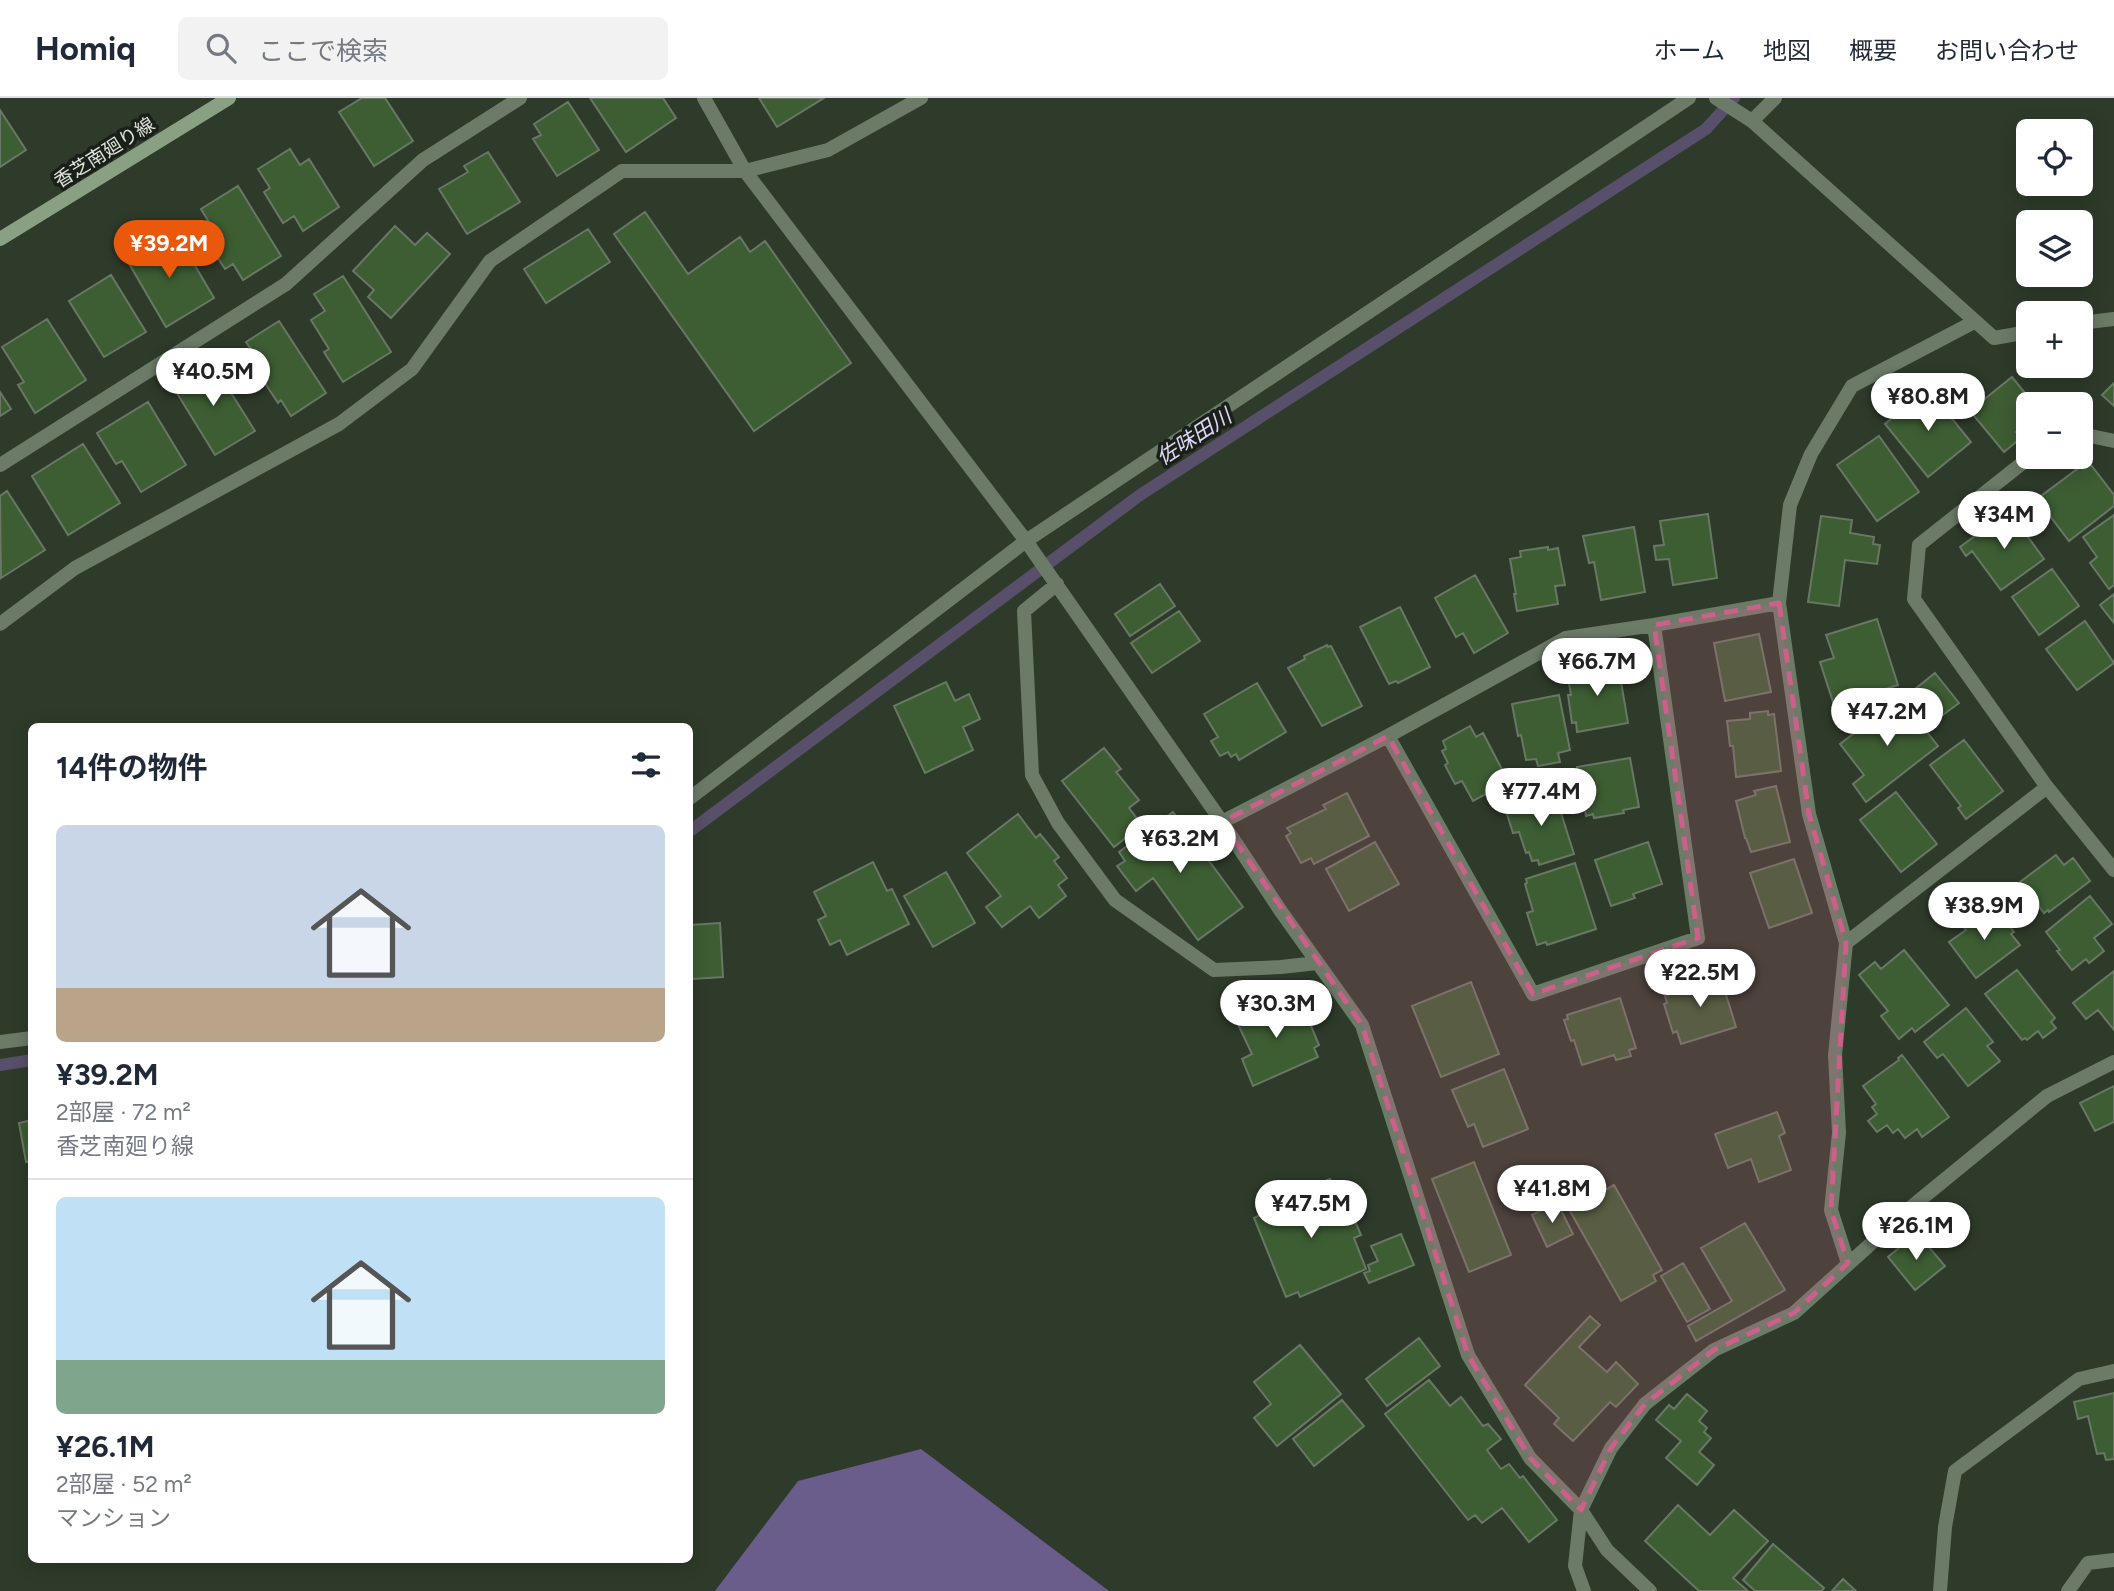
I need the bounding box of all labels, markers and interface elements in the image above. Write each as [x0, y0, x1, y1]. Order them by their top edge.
search box [178, 17, 668, 80]
text: Homiq [35, 29, 136, 68]
icon: search [202, 29, 240, 67]
text: ここで検索 [258, 35, 388, 67]
text: ホーム [1654, 36, 1725, 65]
text: 地図 [1763, 36, 1811, 65]
text: 概要 [1849, 36, 1897, 65]
text: お問い合わせ [1935, 36, 2079, 65]
street label: 香芝南廻り線 [50, 112, 159, 192]
map controls [2016, 119, 2093, 469]
button: locate [2016, 119, 2093, 196]
button: layers [2016, 210, 2093, 287]
pin: ¥39.2M [112, 220, 226, 280]
text: ¥39.2M [130, 229, 208, 257]
button: + [2016, 301, 2093, 378]
pin: ¥40.5M [156, 348, 270, 408]
text: ¥40.5M [172, 357, 254, 385]
pin: ¥80.8M [1871, 374, 1985, 433]
text: ¥80.8M [1887, 382, 1969, 410]
button: − [2016, 392, 2093, 469]
water label: 佐味田川 [1152, 402, 1237, 470]
pin: ¥34M [1963, 491, 2045, 551]
text: ¥34M [1974, 500, 2034, 528]
pin: ¥66.7M [1540, 638, 1654, 698]
text: ¥66.7M [1558, 647, 1636, 675]
pin: ¥47.2M [1830, 688, 1944, 748]
text: ¥47.2M [1847, 697, 1927, 725]
icon: filters [627, 746, 665, 784]
text: 14件の物件 [56, 749, 208, 786]
pin: ¥77.4M [1484, 768, 1598, 828]
text: ¥77.4M [1501, 777, 1581, 805]
pin: ¥63.2M [1123, 816, 1237, 875]
text: ¥63.2M [1141, 824, 1219, 852]
icon: home [298, 870, 424, 996]
pin: ¥38.9M [1927, 882, 2041, 942]
text: ¥38.9M [1944, 891, 2024, 919]
pin: ¥22.5M [1643, 950, 1757, 1009]
text: ¥22.5M [1660, 958, 1740, 986]
pin: ¥30.3M [1219, 981, 1333, 1040]
text: ¥30.3M [1236, 989, 1316, 1017]
text: ¥39.2M [56, 1056, 158, 1093]
text: 2部屋 · 72 m² [56, 1098, 191, 1126]
text: 香芝南廻り線 [56, 1132, 194, 1160]
pin: ¥41.8M [1495, 1166, 1609, 1225]
text: ¥41.8M [1513, 1174, 1591, 1202]
pin: ¥47.5M [1254, 1180, 1368, 1240]
text: ¥47.5M [1271, 1189, 1351, 1217]
pin: ¥26.1M [1859, 1202, 1973, 1262]
text: ¥26.1M [1878, 1211, 1954, 1239]
icon: home [298, 1242, 424, 1368]
text: ¥26.1M [56, 1428, 154, 1465]
text: 2部屋 · 52 m² [56, 1470, 192, 1498]
text: マンション [56, 1504, 171, 1532]

